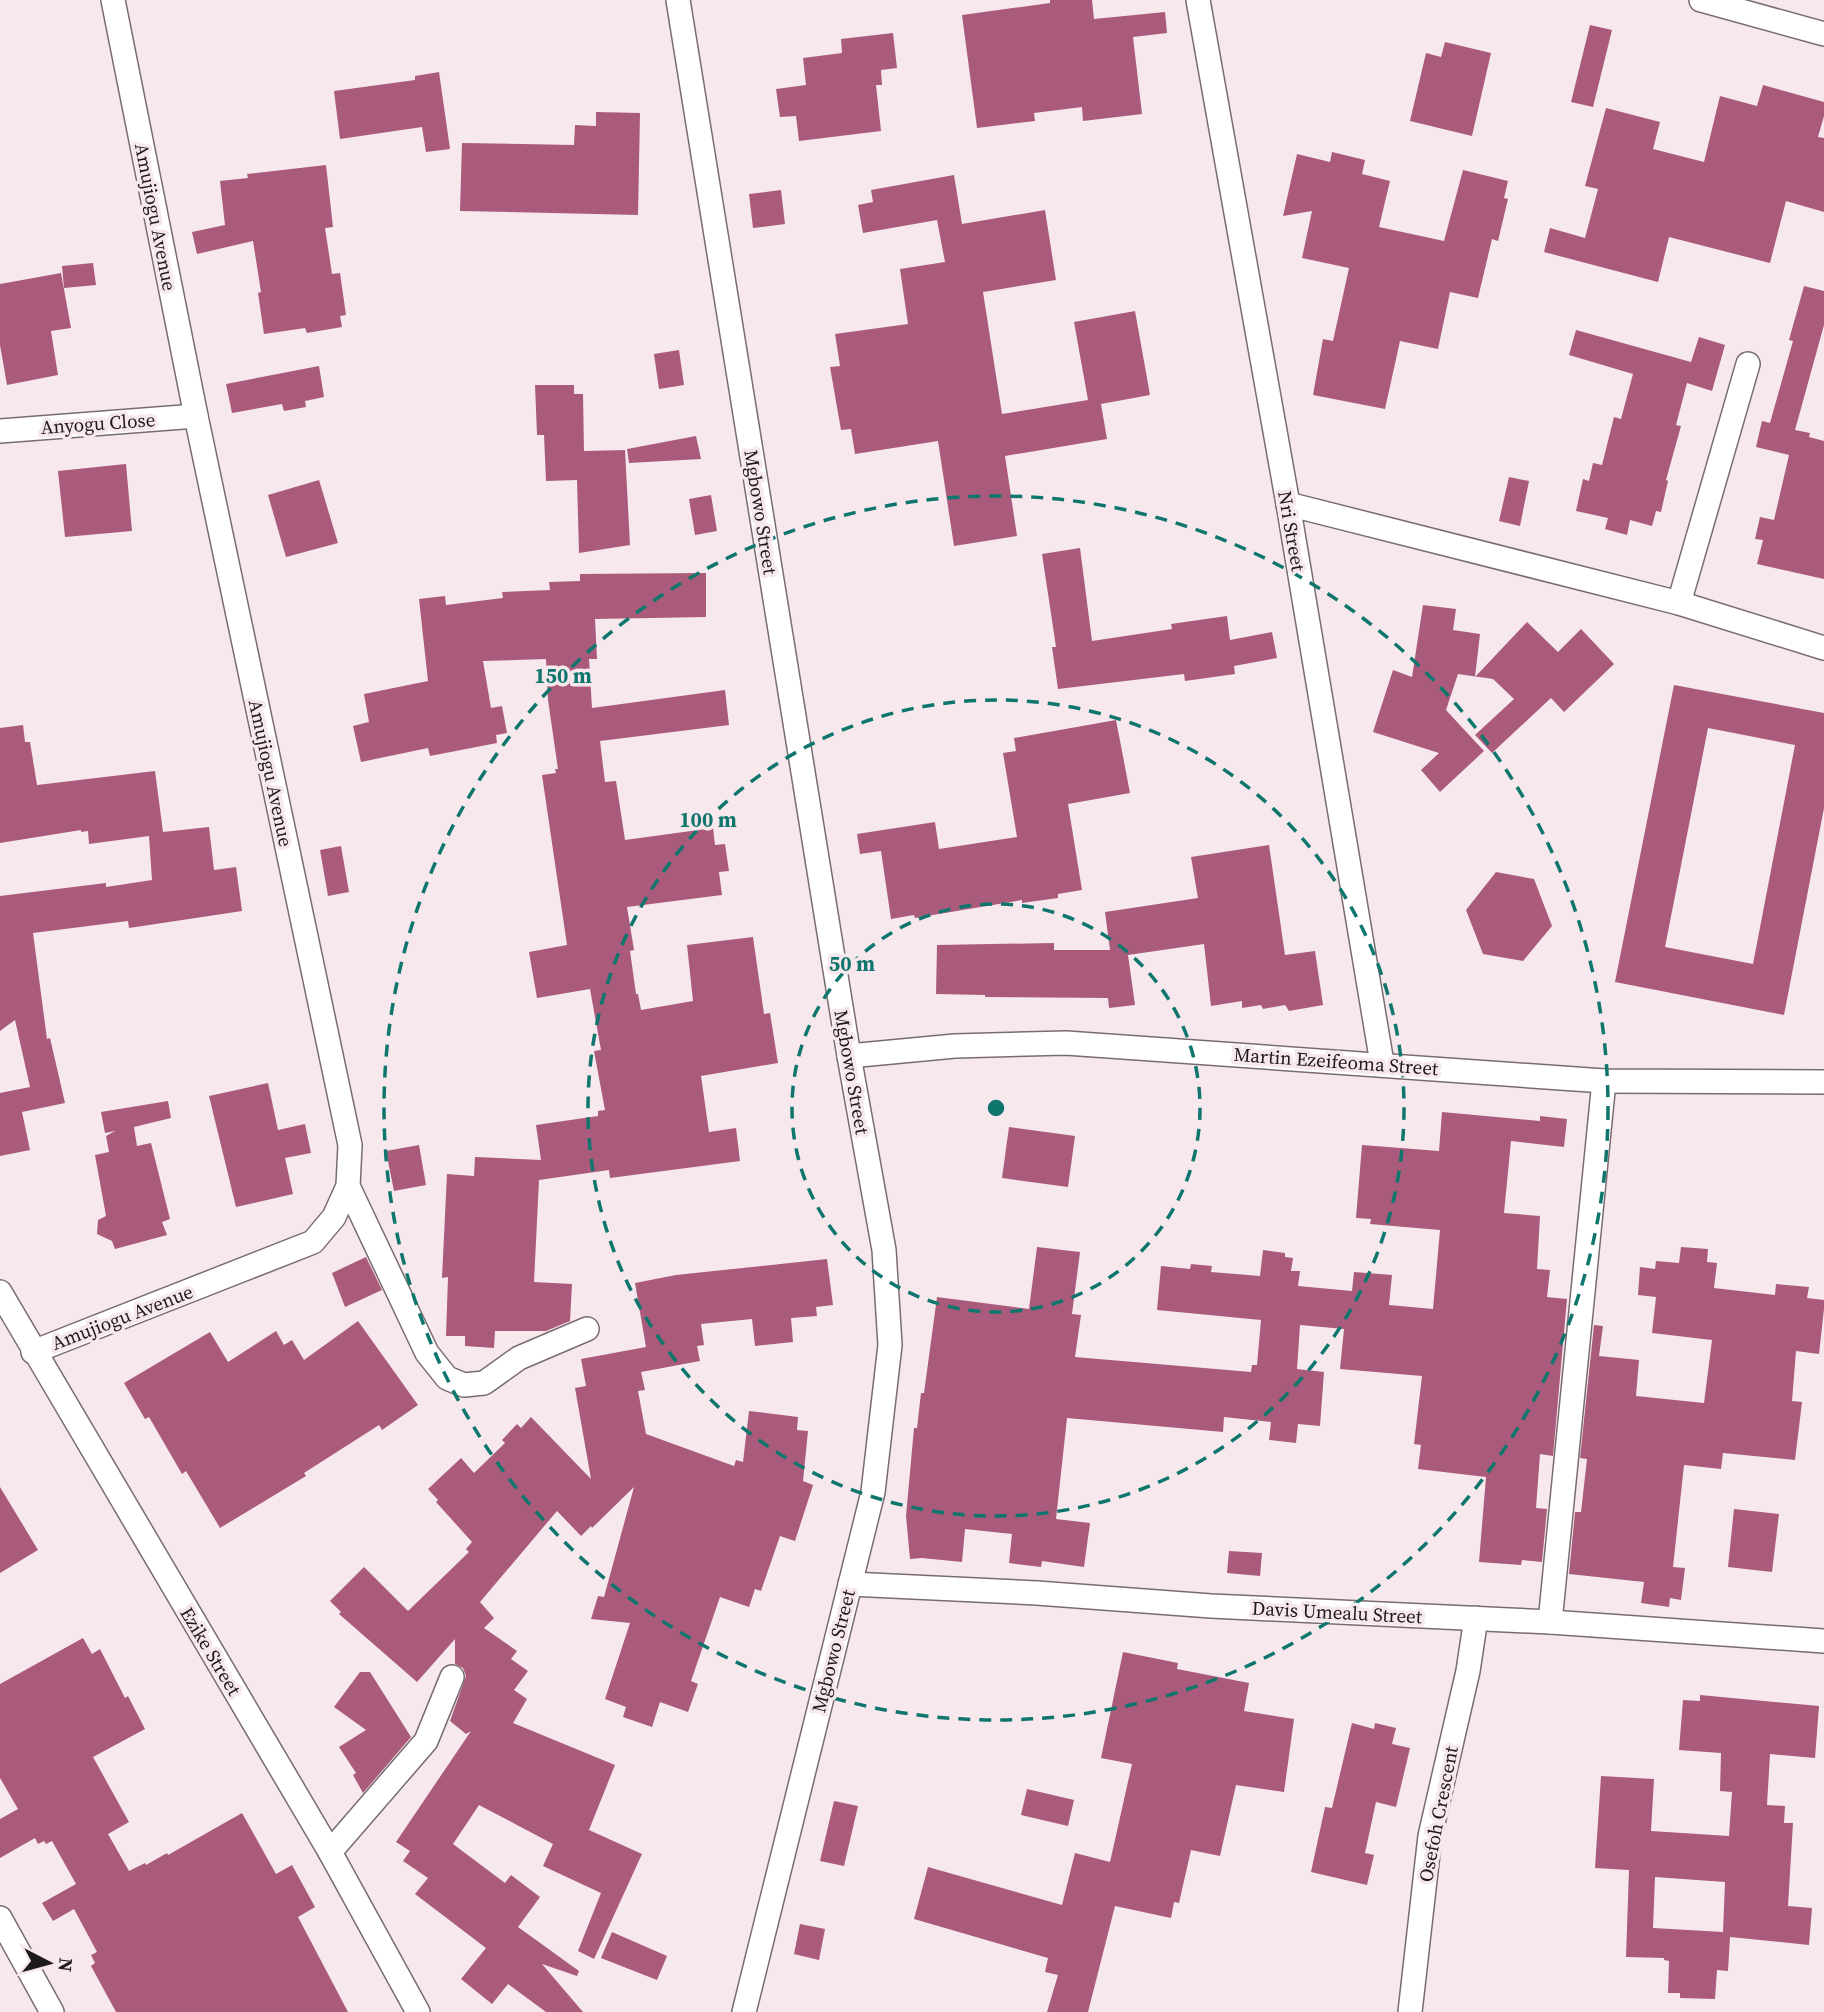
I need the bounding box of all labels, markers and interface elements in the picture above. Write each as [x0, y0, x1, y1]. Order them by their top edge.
street label: Amujiogu Avenue [129, 141, 183, 293]
street label: Anyogu Close [40, 406, 156, 440]
street label: Mgbowo Street [738, 448, 784, 577]
street label: Nri Street [1272, 489, 1312, 574]
text: 150 m [534, 661, 592, 690]
street label: Amujiogu Avenue [243, 697, 299, 849]
text: 100 m [679, 805, 737, 834]
text: 50 m [829, 949, 875, 978]
street label: Mgbowo Street [828, 1008, 876, 1137]
street label: Martin Ezeifeoma Street [1233, 1041, 1440, 1081]
centre of rings [984, 1096, 1008, 1120]
street label: Amujiogu Avenue [47, 1278, 197, 1356]
street label: Mgbowo Street [805, 1586, 861, 1715]
street label: Davis Umealu Street [1251, 1595, 1424, 1629]
street label: Ezike Street [174, 1602, 248, 1701]
street label: Osefoh Crescent [1412, 1743, 1464, 1884]
north arrow [14, 1928, 84, 1998]
text: N [52, 1957, 80, 1973]

